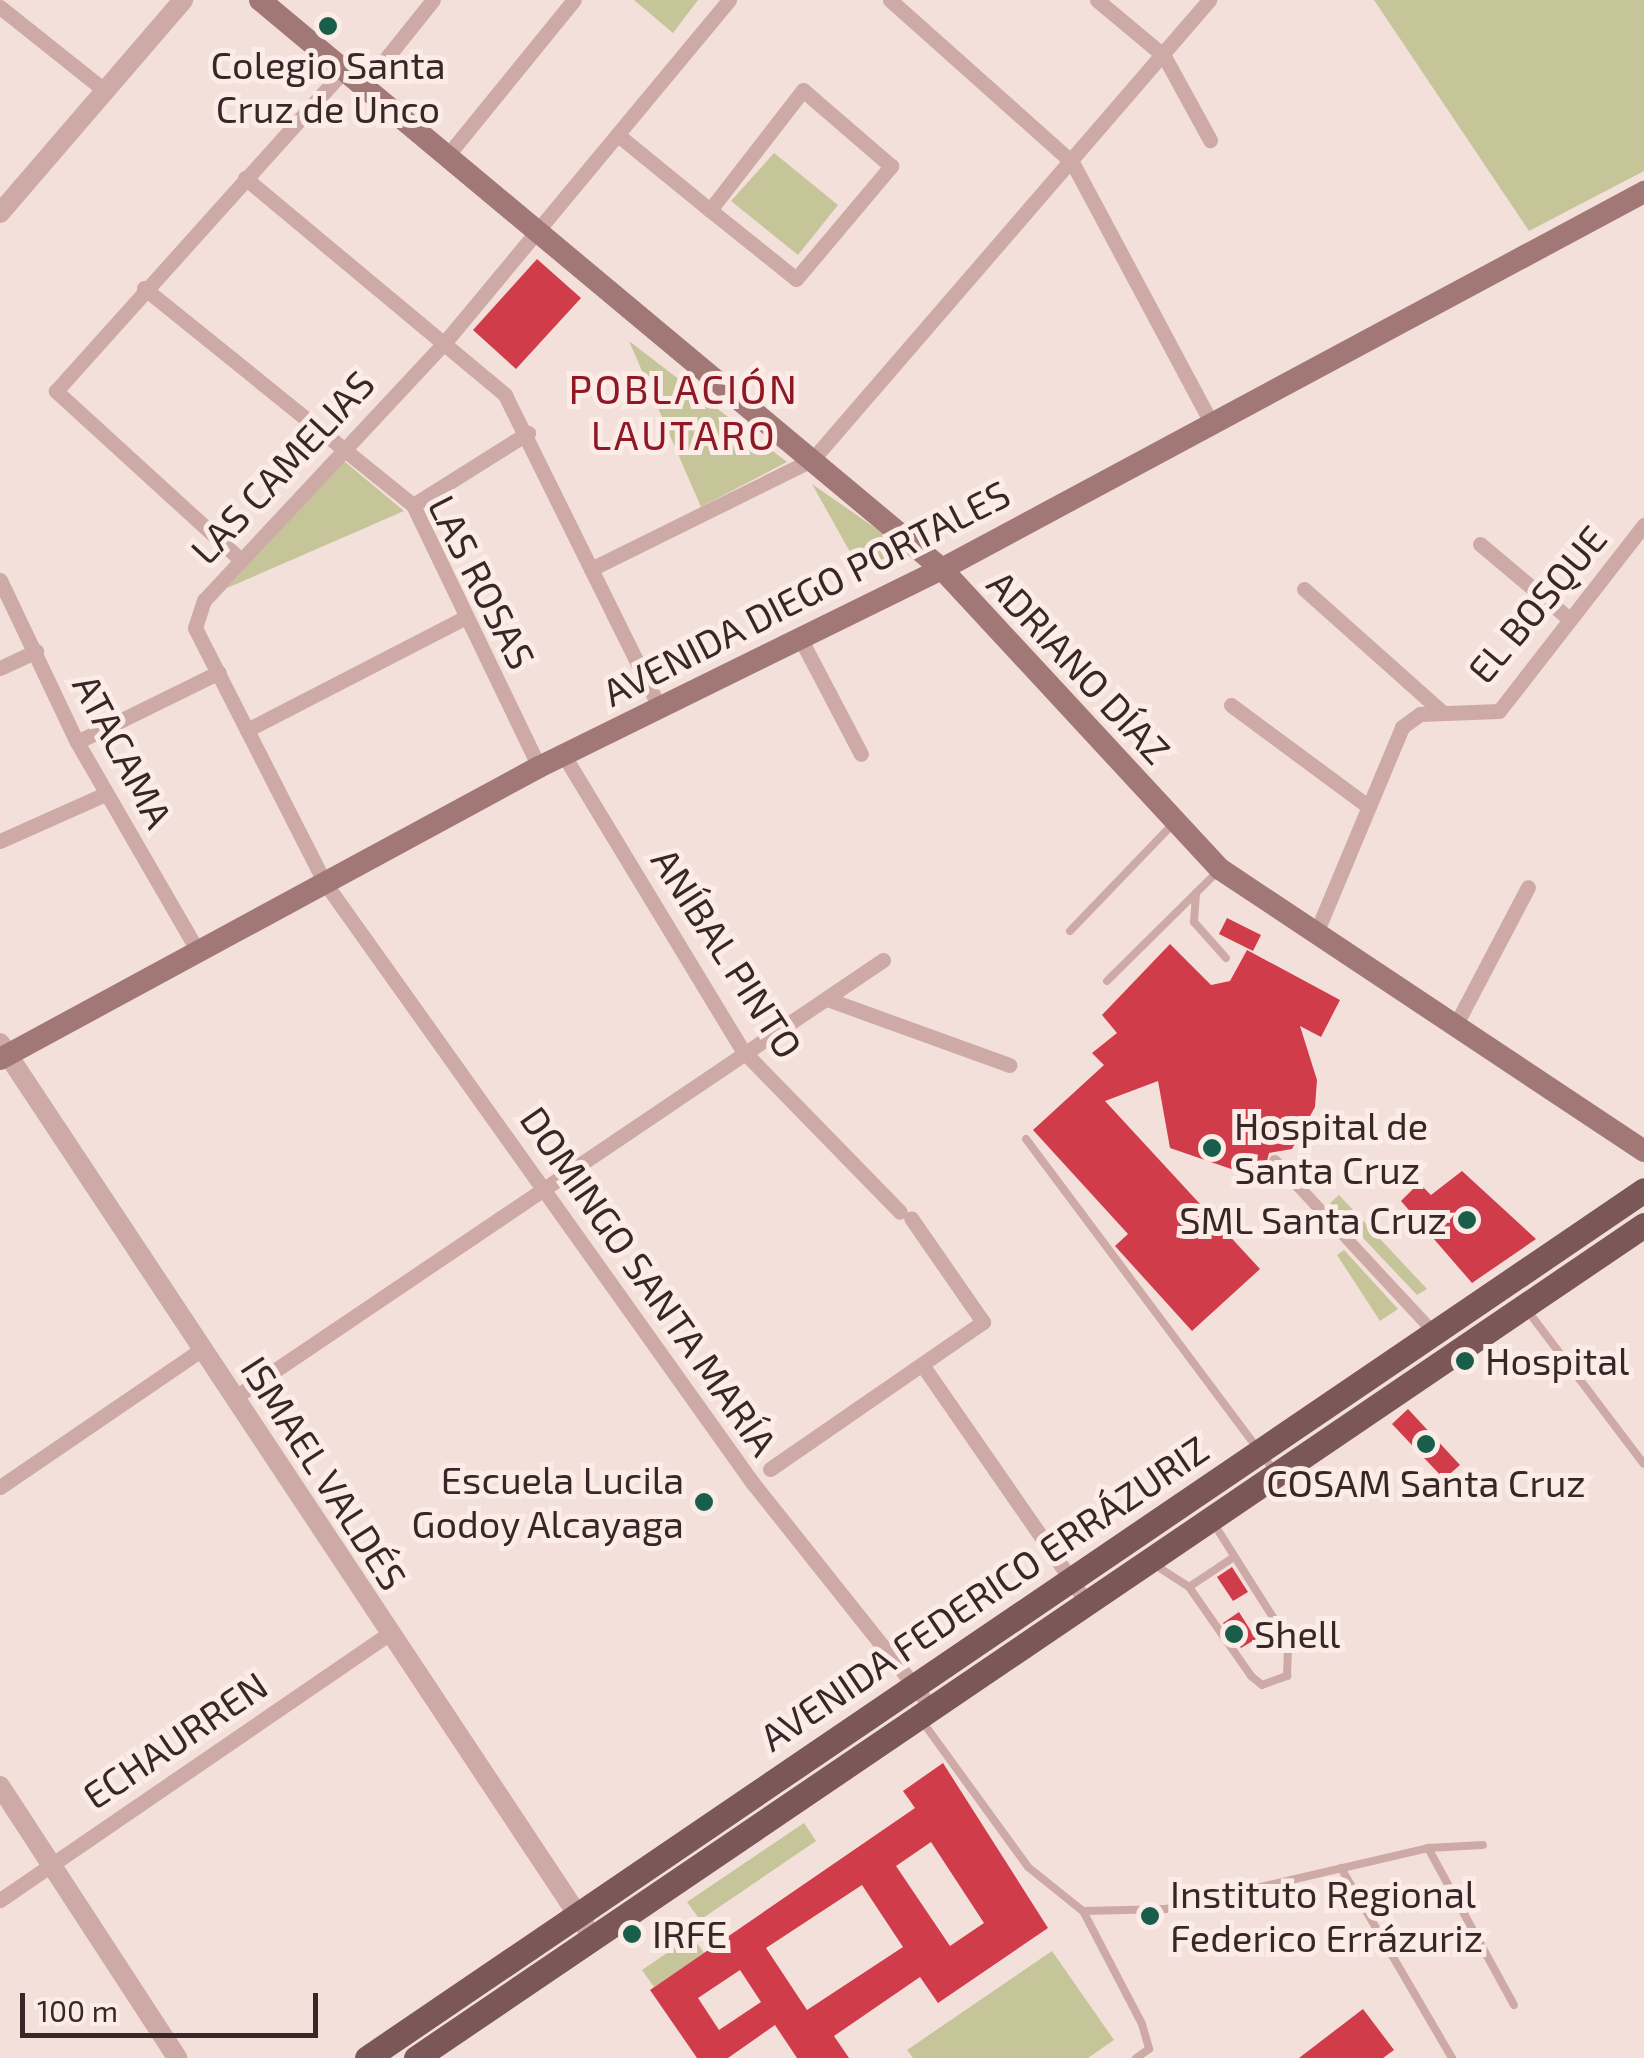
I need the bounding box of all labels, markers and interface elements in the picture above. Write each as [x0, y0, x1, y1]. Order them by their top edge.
marker: Colegio Santa Cruz de Unco [317, 15, 339, 37]
place label: Colegio Santa Cruz de Unco [210, 42, 446, 132]
street label: LAS CAMELIAS [181, 361, 383, 573]
district label: POBLACIÓN LAUTARO [568, 364, 800, 458]
street label: AVENIDA DIEGO PORTALES [595, 470, 1017, 716]
street label: LAS ROSAS [419, 488, 545, 676]
street label: EL BOSQUE [1458, 516, 1616, 692]
street label: ADRIANO DÍAZ [978, 561, 1180, 773]
street label: ATACAMA [64, 667, 182, 835]
street label: ANÍBAL PINTO [642, 839, 812, 1067]
street label: DOMINGO SANTA MARÍA [511, 1097, 787, 1465]
place label: Hospital de Santa Cruz [1234, 1103, 1429, 1192]
marker: Hospital de Santa Cruz [1199, 1135, 1225, 1161]
place label: SML Santa Cruz [1178, 1197, 1447, 1243]
marker: SML Santa Cruz [1456, 1209, 1478, 1231]
place label: Hospital [1485, 1338, 1629, 1384]
street label: ISMAEL VALDÉS [231, 1347, 417, 1599]
marker: Hospital [1454, 1350, 1476, 1372]
street label: AVENIDA FEDERICO ERRÁZURIZ [751, 1426, 1217, 1760]
marker: COSAM Santa Cruz [1415, 1433, 1437, 1455]
place label: Escuela Lucila Godoy Alcayaga [410, 1457, 684, 1546]
place label: COSAM Santa Cruz [1266, 1460, 1586, 1506]
marker: Escuela Lucila Godoy Alcayaga [693, 1491, 715, 1513]
place label: Shell [1254, 1611, 1340, 1657]
marker: Shell [1223, 1623, 1245, 1645]
street label: ECHAURREN [74, 1662, 276, 1818]
place label: Instituto Regional Federico Errázuriz [1170, 1871, 1483, 1960]
marker: Instituto Regional Federico Errázuriz [1139, 1905, 1161, 1927]
place label: IRFE [652, 1911, 727, 1957]
marker: IRFE [621, 1923, 643, 1945]
scale bar [25, 1973, 322, 2035]
text: 100 m [37, 1992, 118, 2028]

